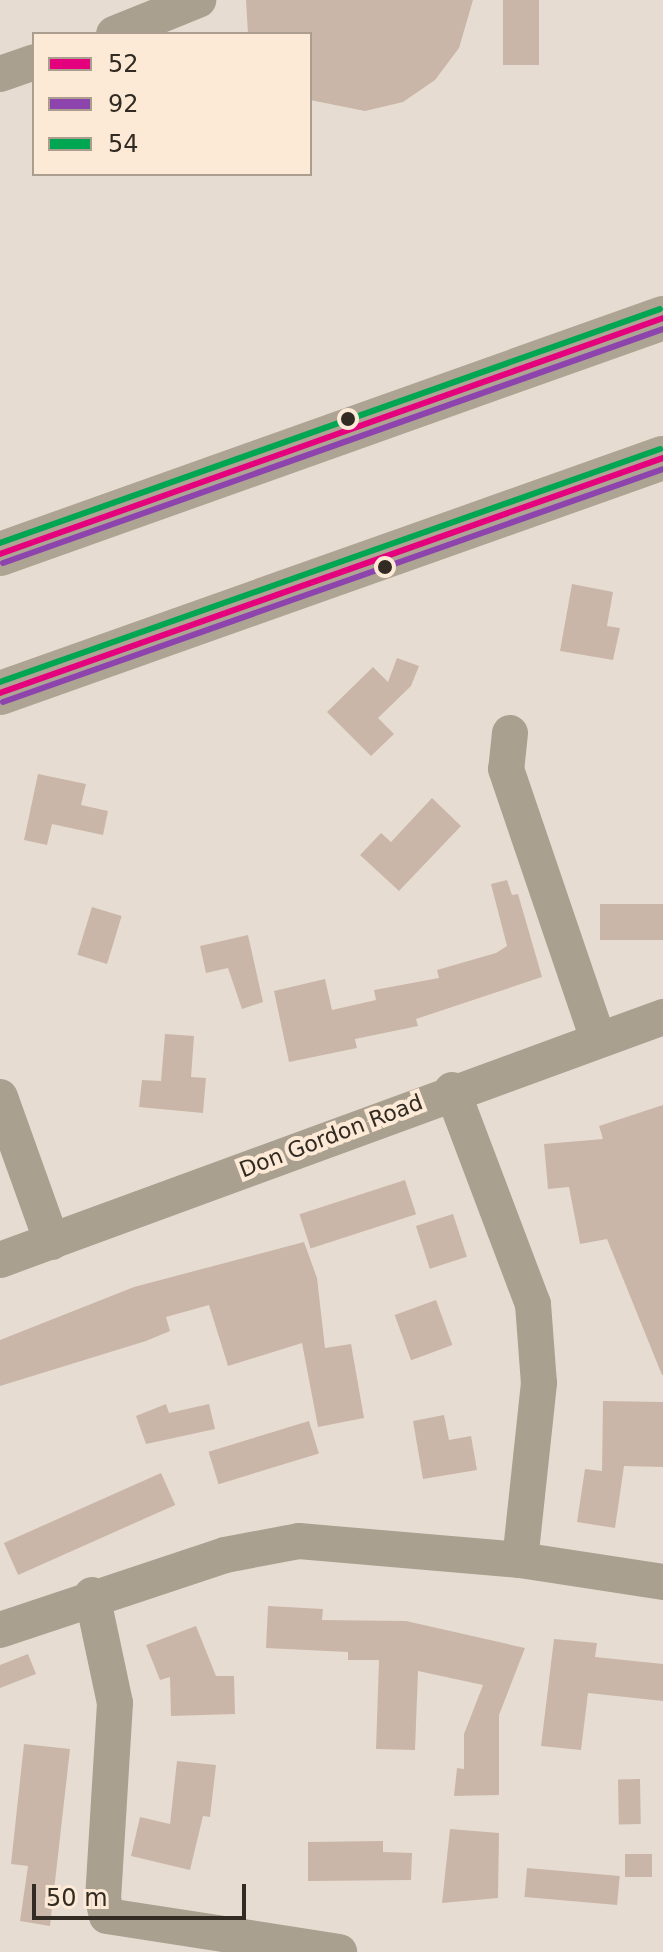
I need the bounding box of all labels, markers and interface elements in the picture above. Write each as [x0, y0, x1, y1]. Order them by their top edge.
legend [32, 32, 312, 176]
text: 52 [108, 50, 139, 78]
text: 92 [108, 90, 139, 118]
text: 54 [108, 130, 139, 158]
unlabelled marker [340, 411, 356, 427]
unlabelled marker [377, 559, 393, 575]
street label: Don Gordon Road [236, 1089, 426, 1183]
scale bar [36, 1868, 250, 1918]
text: 50 m [46, 1884, 108, 1912]

